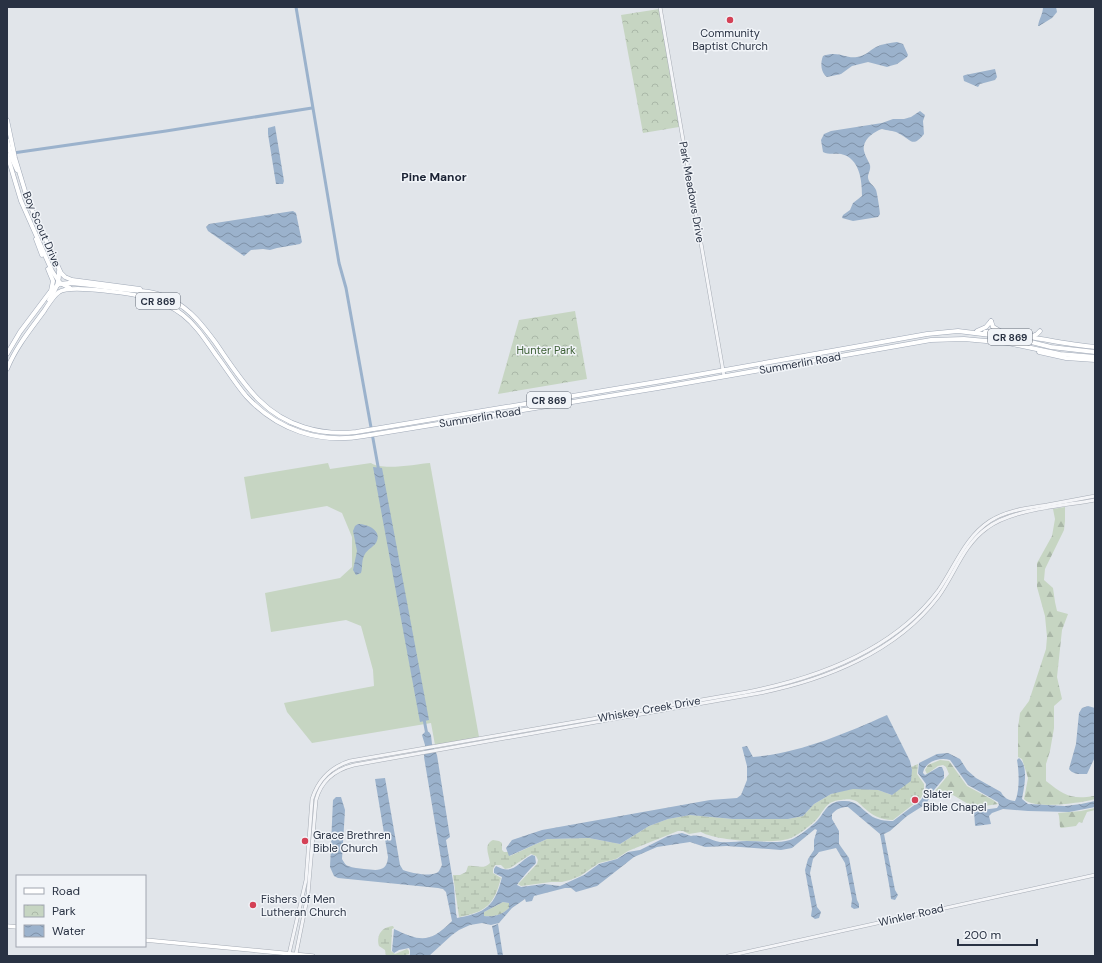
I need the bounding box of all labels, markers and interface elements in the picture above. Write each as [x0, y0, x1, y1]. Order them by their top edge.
marker: Community Baptist Church [725, 15, 735, 25]
place label: Community Baptist Church [692, 26, 768, 53]
street label: Park Meadows Drive [676, 140, 708, 244]
district label: Pine Manor [401, 169, 467, 185]
street label: Boy Scout Drive [20, 189, 64, 269]
road number: CR 869 [136, 293, 180, 309]
road number: CR 869 [988, 329, 1032, 345]
park label: Hunter Park [516, 343, 576, 357]
street label: Summerlin Road [758, 349, 842, 377]
road number: CR 869 [527, 392, 571, 408]
street label: Summerlin Road [438, 404, 522, 430]
street label: Whiskey Creek Drive [597, 693, 701, 725]
place label: Slater Bible Chapel [923, 787, 987, 814]
marker: Slater Bible Chapel [910, 795, 920, 805]
place label: Grace Brethren Bible Church [313, 828, 390, 855]
marker: Grace Brethren Bible Church [300, 836, 310, 846]
legend [16, 875, 146, 947]
text: Road [52, 883, 80, 899]
place label: Fishers of Men Lutheran Church [261, 892, 346, 919]
marker: Fishers of Men Lutheran Church [248, 900, 258, 910]
street label: Winkler Road [877, 901, 945, 929]
text: Park [52, 903, 76, 919]
scale bar [958, 921, 1037, 947]
text: Water [52, 923, 86, 939]
text: 200 m [964, 927, 1001, 943]

